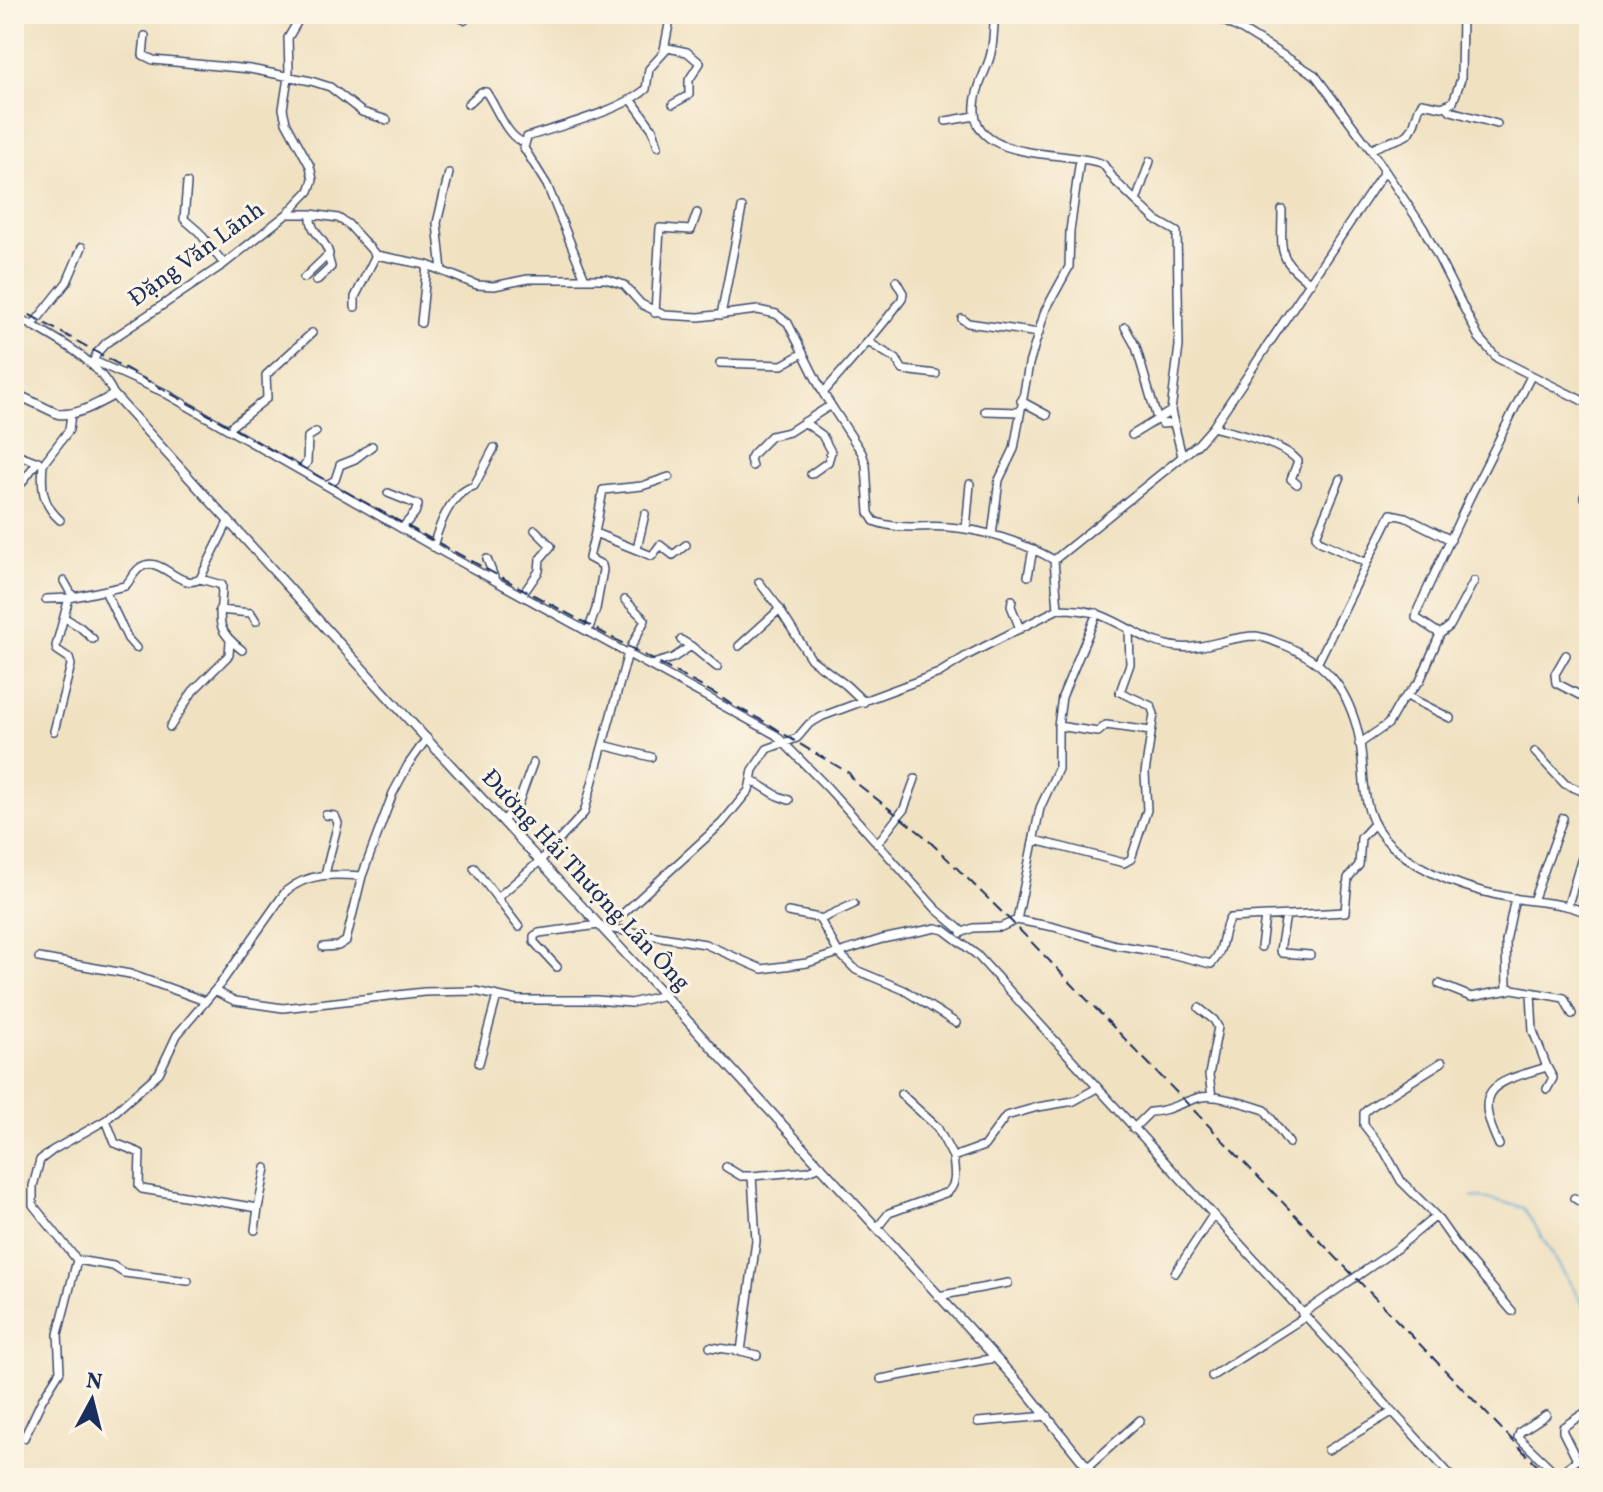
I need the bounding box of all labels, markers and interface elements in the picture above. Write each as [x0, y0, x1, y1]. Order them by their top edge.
street label: Đặng Văn Lãnh [122, 194, 272, 316]
street label: Đường Hải Thượng Lãn Ông [473, 762, 697, 1000]
north arrow [52, 1360, 132, 1440]
text: N [84, 1366, 104, 1399]

